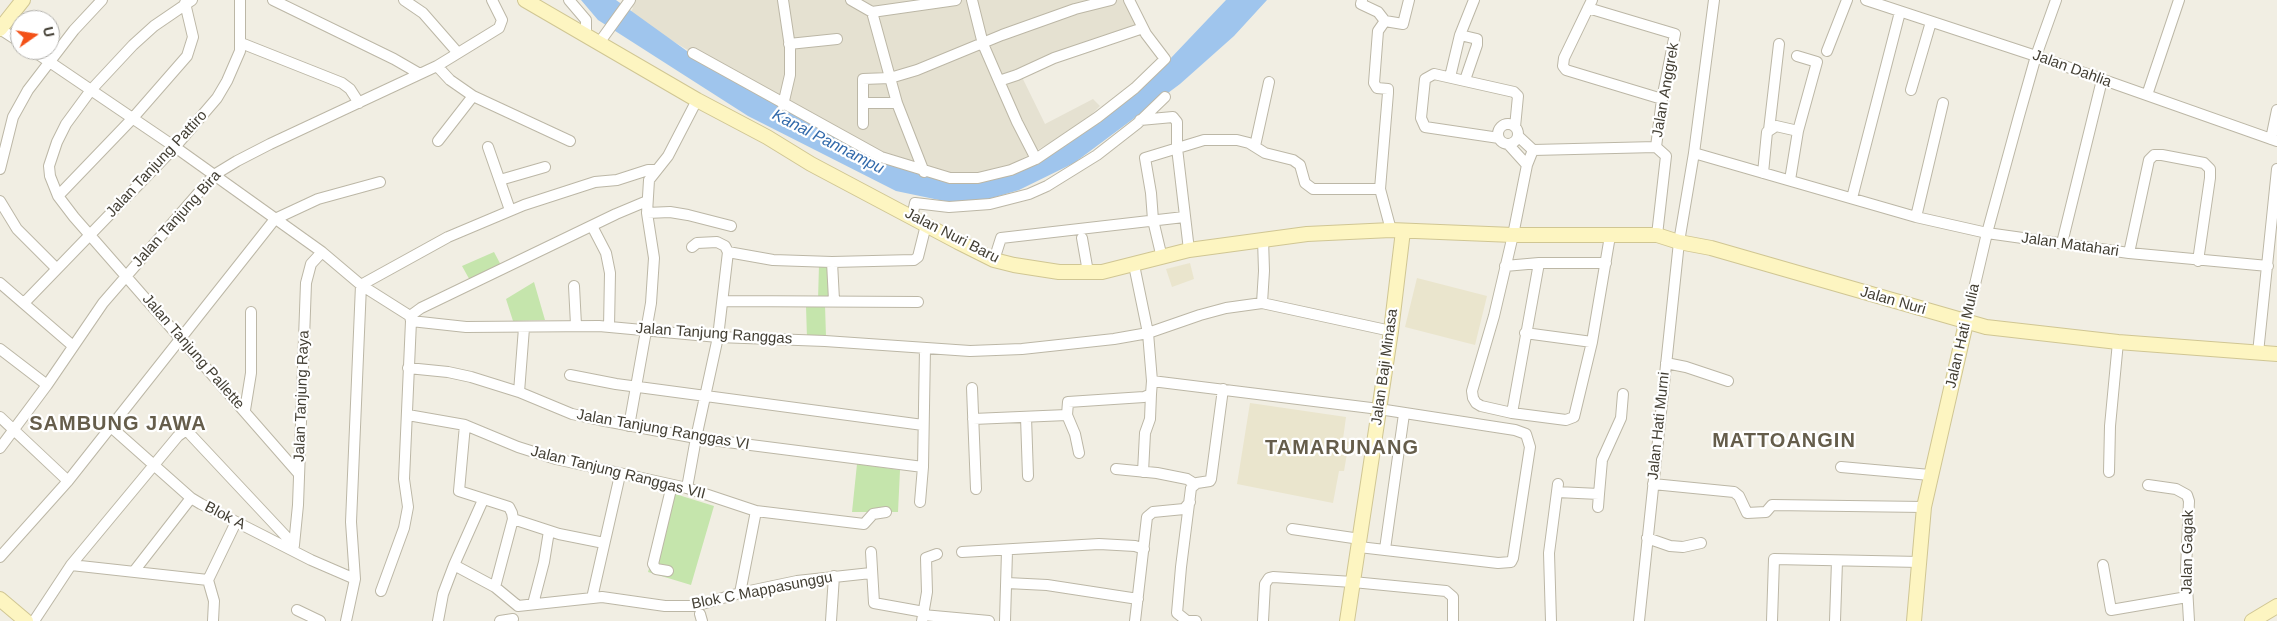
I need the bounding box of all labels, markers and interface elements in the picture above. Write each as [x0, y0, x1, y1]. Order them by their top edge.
north arrow [10, 10, 60, 60]
text: U [40, 25, 58, 39]
street label: Jalan Anggrek [1649, 41, 1683, 139]
street label: Jalan Dahlia [2030, 46, 2114, 92]
water label: Kanal Pannampu [769, 106, 887, 178]
street label: Jalan Tanjung Pattiro [103, 107, 211, 221]
street label: Jalan Tanjung Bira [129, 167, 225, 271]
street label: Jalan Nuri Baru [902, 205, 1002, 267]
street label: Jalan Matahari [2020, 229, 2120, 261]
street label: Jalan Hati Mulia [1942, 282, 1984, 390]
street label: Jalan Nuri [1858, 283, 1928, 319]
street label: Jalan Tanjung Pallette [138, 291, 248, 413]
street label: Jalan Baji Minasa [1368, 308, 1402, 426]
street label: Jalan Tanjung Ranggas [635, 320, 793, 348]
street label: Jalan Tanjung Raya [291, 330, 313, 462]
street label: Jalan Hati Murni [1644, 371, 1674, 481]
street label: Jalan Tanjung Ranggas VI [575, 406, 751, 454]
district label: SAMBUNG JAWA [28, 412, 208, 436]
district label: MATTOANGIN [1711, 429, 1857, 453]
district label: TAMARUNANG [1264, 436, 1420, 460]
street label: Jalan Tanjung Ranggas VII [529, 443, 707, 503]
street label: Blok A [202, 498, 248, 534]
street label: Jalan Gagak [2178, 510, 2198, 594]
street label: Blok C Mappasunggu [690, 568, 834, 614]

